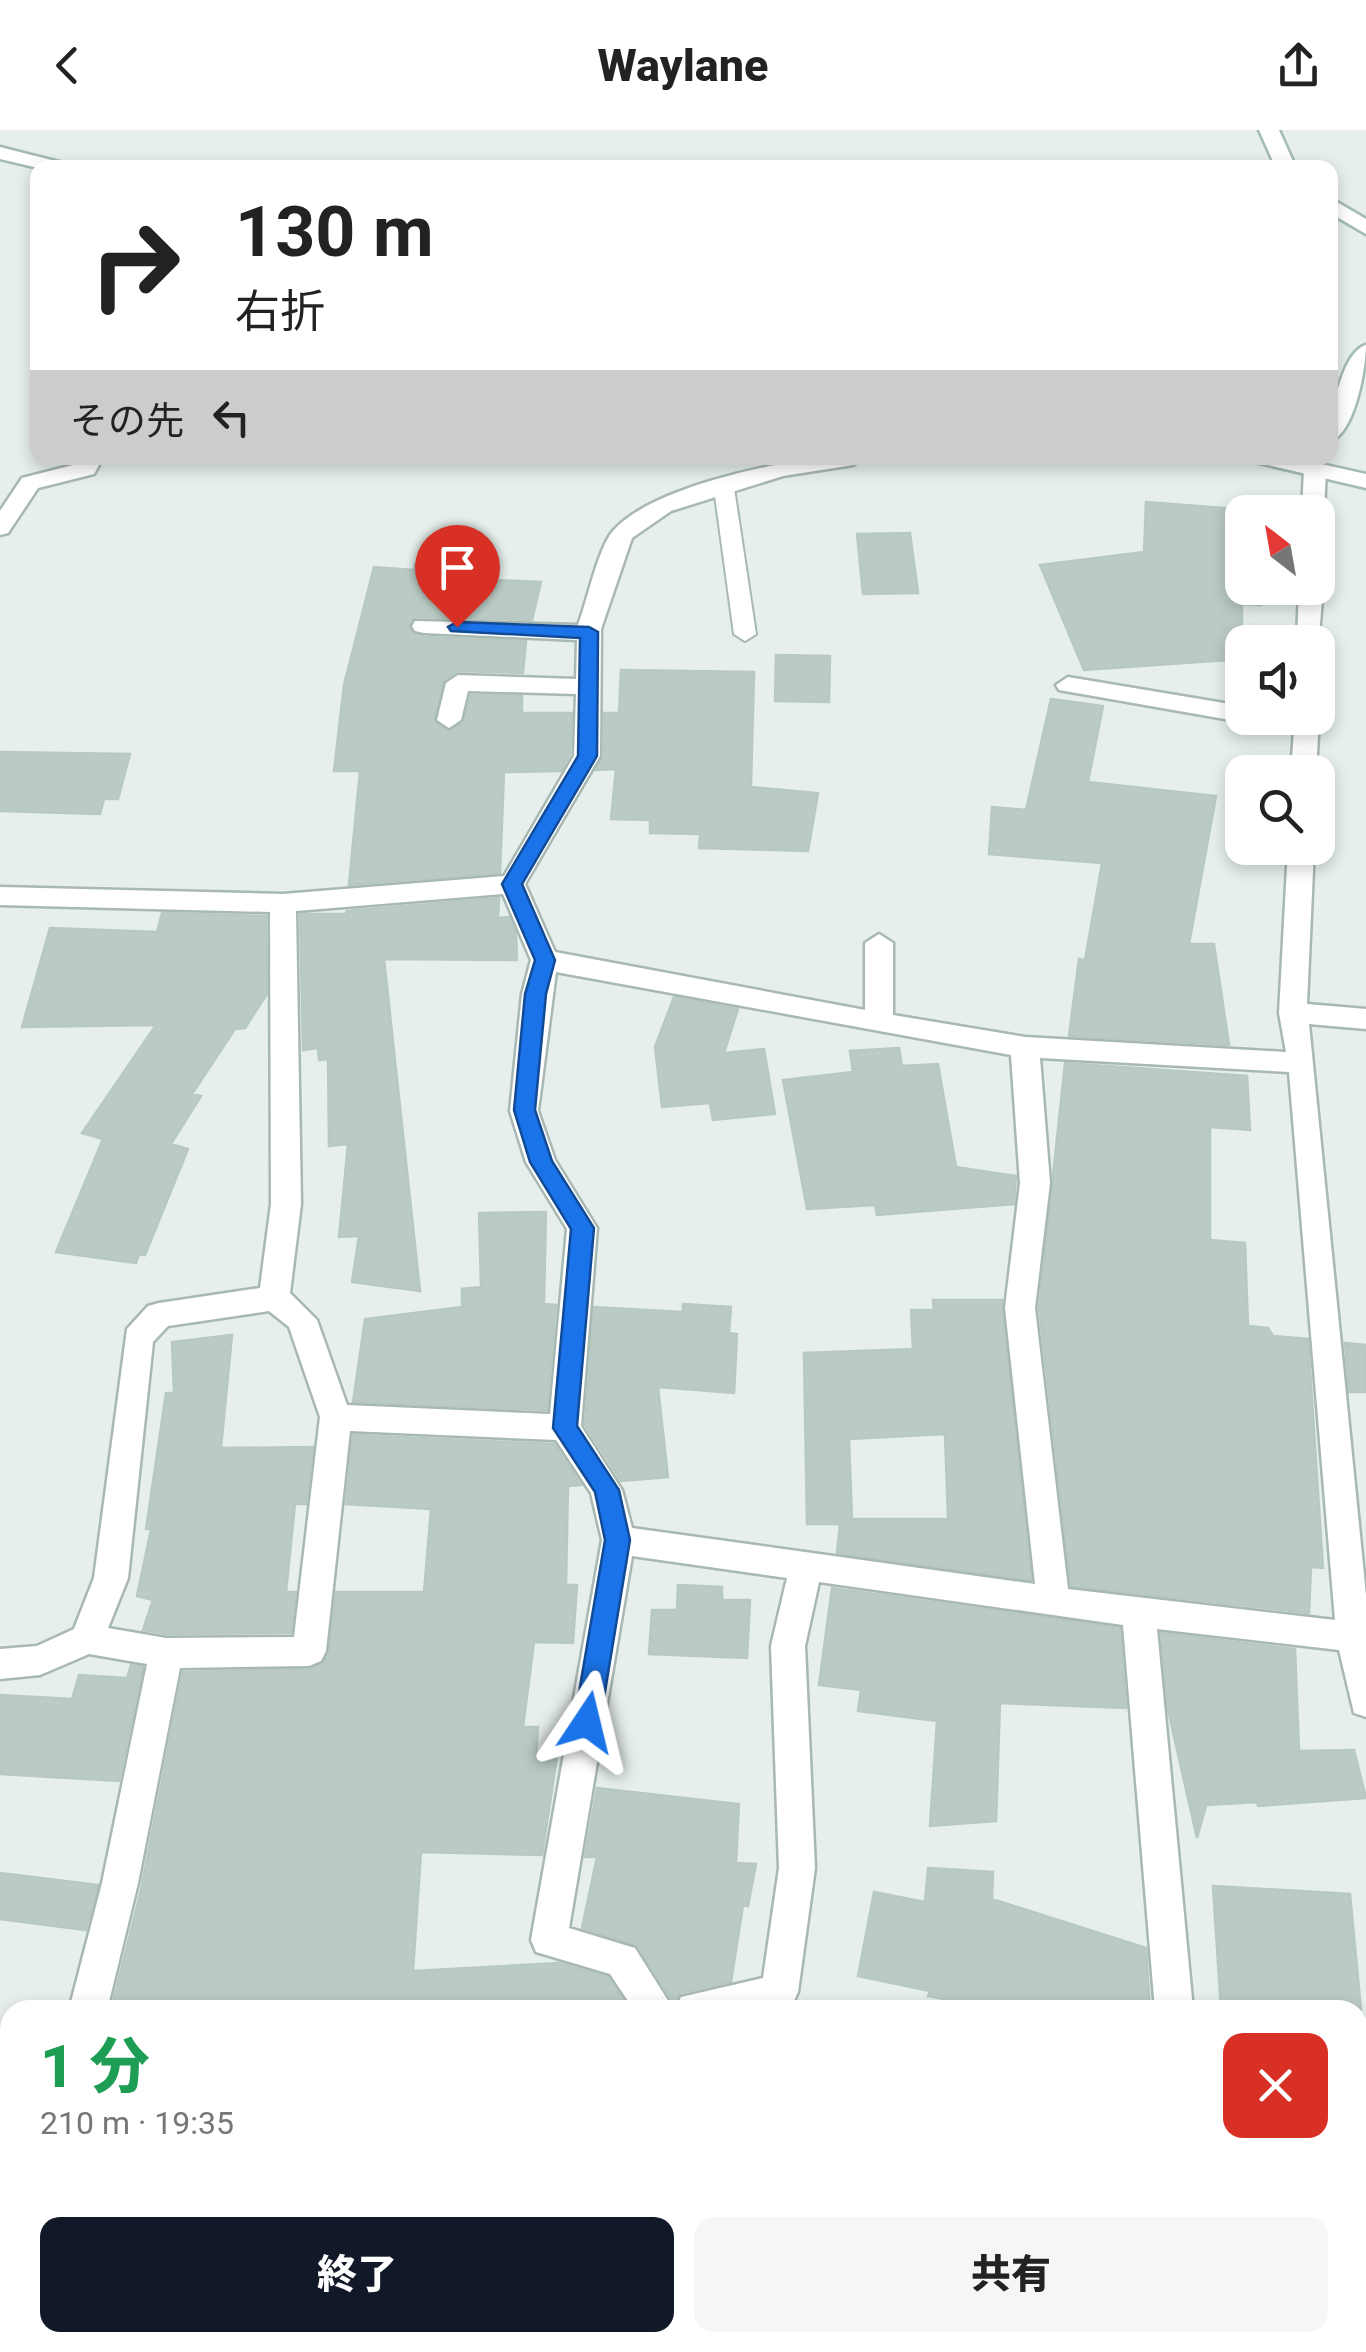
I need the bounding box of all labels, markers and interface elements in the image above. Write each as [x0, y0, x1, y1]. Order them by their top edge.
icon: back [40, 38, 95, 93]
icon: share [1271, 38, 1326, 93]
text: Waylane [597, 39, 769, 92]
text: 130 m [235, 191, 434, 273]
icon: right [70, 200, 200, 330]
text: 右折 [235, 285, 325, 338]
icon: left [204, 390, 259, 445]
text: その先 [70, 399, 184, 443]
north arrow [1225, 495, 1335, 605]
map controls [1225, 495, 1335, 865]
pin [415, 525, 500, 628]
icon: arrive [430, 540, 485, 595]
button: sound [1225, 625, 1335, 735]
button: search [1225, 755, 1335, 865]
position arrow [535, 1670, 639, 1774]
text: 1 分 [40, 2031, 150, 2102]
button: close [1223, 2033, 1328, 2138]
text: 210 m · 19:35 [40, 2104, 234, 2142]
button: 終了 [40, 2217, 674, 2332]
button: 共有 [694, 2217, 1328, 2332]

